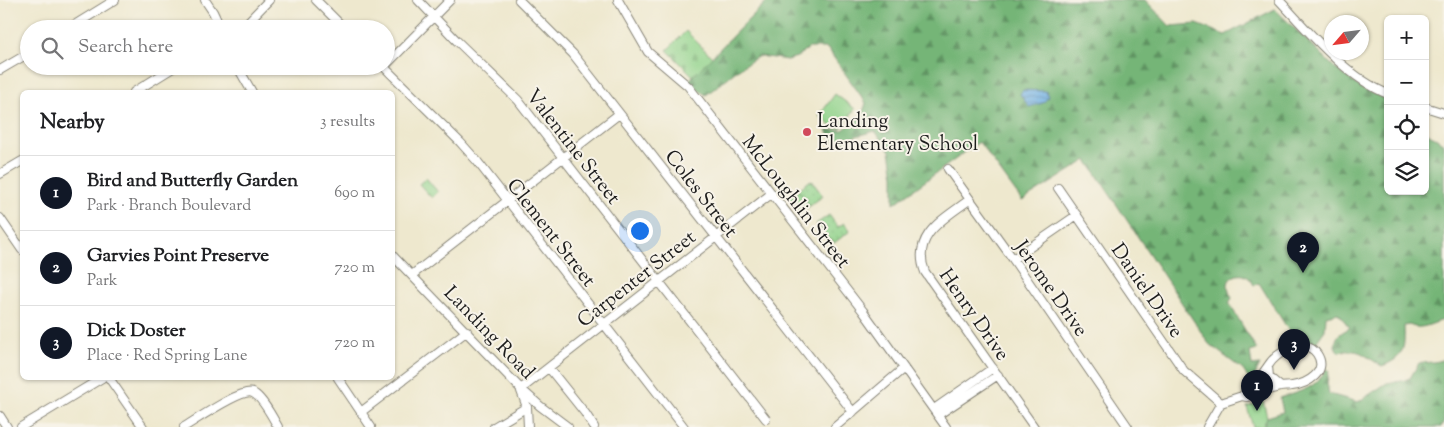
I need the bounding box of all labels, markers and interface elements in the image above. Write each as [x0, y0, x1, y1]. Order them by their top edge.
north arrow [1324, 15, 1369, 60]
map controls [1384, 15, 1429, 195]
button: + [1384, 15, 1429, 60]
search box [20, 20, 395, 75]
icon: search [38, 34, 66, 62]
text: Search here [78, 34, 173, 61]
button: − [1384, 60, 1429, 105]
street label: Valentine Street [518, 84, 627, 212]
button: locate [1384, 105, 1429, 150]
text: Nearby [40, 108, 105, 138]
place label: Landing Elementary School [817, 108, 979, 160]
text: 3 results [320, 111, 375, 134]
marker: Landing Elementary School [801, 126, 813, 138]
street label: McLoughlin Street [734, 130, 856, 275]
street label: Coles Street [656, 144, 744, 245]
button: layers [1384, 150, 1429, 195]
text: Bird and Butterfly Garden [87, 168, 298, 195]
street label: Clement Street [498, 173, 602, 294]
text: 1 [53, 182, 59, 205]
text: 690 m [334, 182, 375, 205]
text: Park · Branch Boulevard [87, 195, 251, 218]
your location [627, 218, 653, 244]
street label: Carpenter Street [572, 224, 703, 336]
pin: 2 [1287, 232, 1319, 273]
street label: Jerome Drive [1005, 235, 1094, 343]
street label: Daniel Drive [1103, 238, 1189, 345]
text: Garvies Point Preserve [87, 243, 269, 270]
text: 2 [52, 257, 60, 280]
text: 720 m [335, 257, 375, 280]
street label: Henry Drive [931, 263, 1015, 367]
text: Park [87, 270, 118, 293]
street label: Landing Road [436, 280, 540, 387]
text: Dick Doster [87, 318, 186, 345]
pin: 3 [1278, 329, 1310, 370]
text: 3 [53, 332, 59, 355]
text: 720 m [335, 332, 375, 355]
text: Place · Red Spring Lane [87, 345, 247, 368]
pin: 1 [1241, 370, 1273, 411]

